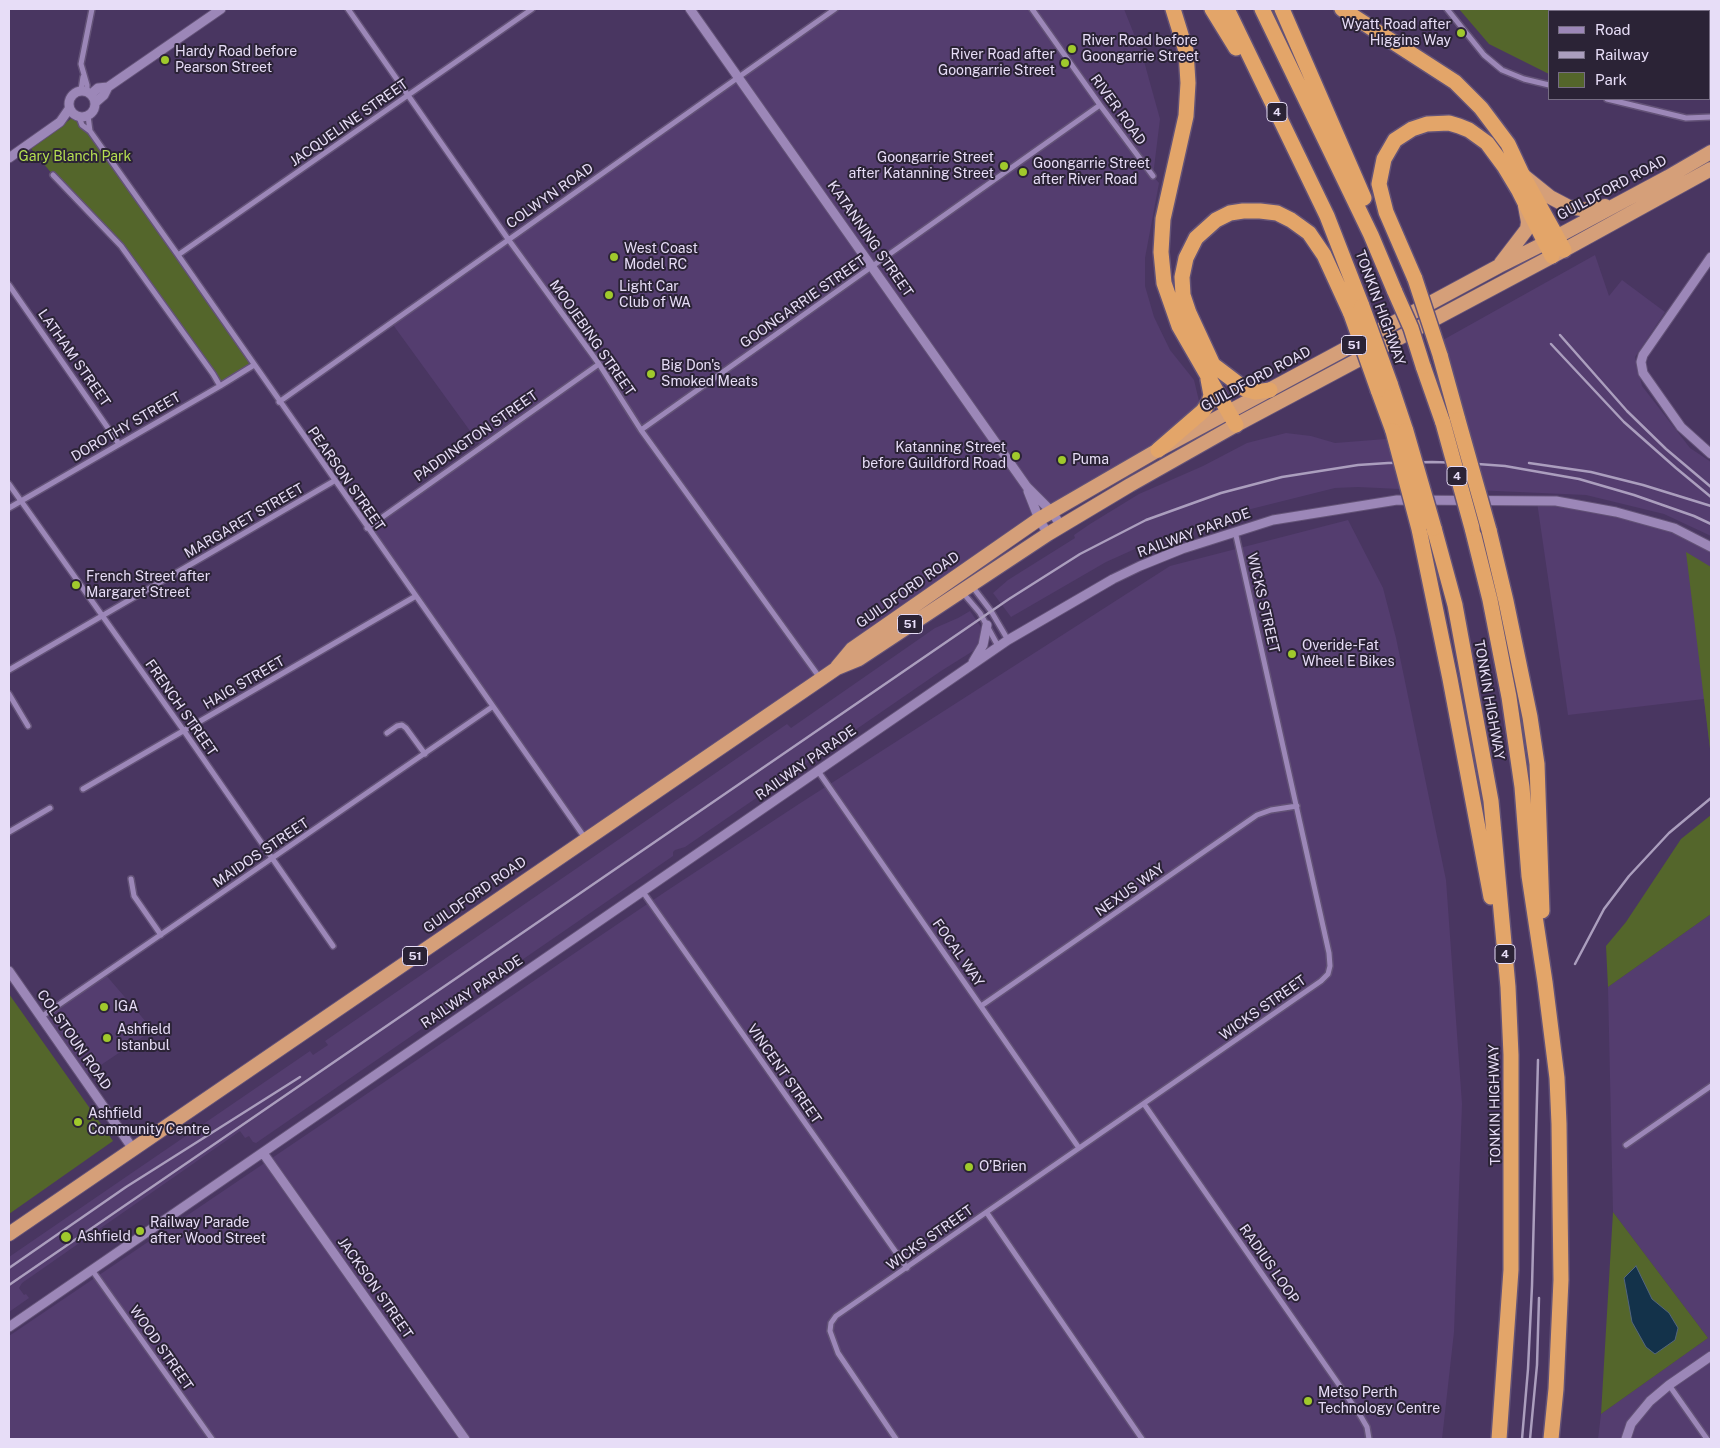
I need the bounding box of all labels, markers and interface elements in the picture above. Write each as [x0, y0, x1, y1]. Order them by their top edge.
legend [1548, 10, 1710, 100]
place label: Wyatt Road after Higgins Way [1341, 17, 1451, 49]
text: Road [1595, 21, 1631, 38]
marker: Wyatt Road after Higgins Way [1455, 27, 1467, 39]
place label: River Road before Goongarrie Street [1082, 33, 1199, 65]
marker: River Road before Goongarrie Street [1066, 43, 1078, 55]
place label: Hardy Road before Pearson Street [175, 44, 297, 76]
text: Railway [1595, 46, 1649, 63]
place label: River Road after Goongarrie Street [938, 47, 1055, 80]
marker: Hardy Road before Pearson Street [159, 54, 171, 66]
marker: River Road after Goongarrie Street [1059, 57, 1071, 69]
street label: RIVER ROAD [1087, 71, 1149, 149]
text: Park [1595, 71, 1627, 88]
street label: JACQUELINE STREET [287, 76, 411, 170]
road number: 4 [1267, 102, 1287, 121]
park label: Gary Blanch Park [19, 149, 131, 165]
place label: Goongarrie Street after Katanning Street [849, 150, 994, 182]
street label: GUILDFORD ROAD [1554, 152, 1670, 224]
place label: Goongarrie Street after River Road [1033, 156, 1150, 188]
street label: COLWYN ROAD [503, 160, 597, 232]
marker: Goongarrie Street after Katanning Street [998, 160, 1010, 172]
marker: Goongarrie Street after River Road [1017, 166, 1029, 178]
street label: KATANNING STREET [824, 178, 916, 300]
place label: West Coast Model RC [624, 241, 698, 274]
street label: TONKIN HIGHWAY [1351, 248, 1409, 368]
marker: West Coast Model RC [608, 251, 620, 263]
street label: GOONGARRIE STREET [737, 252, 869, 352]
street label: MOOJEBING STREET [546, 277, 638, 399]
place label: Light Car Club of WA [619, 279, 691, 312]
marker: Light Car Club of WA [603, 289, 615, 301]
street label: LATHAM STREET [34, 306, 114, 410]
road number: 51 [1342, 336, 1366, 354]
street label: GUILDFORD ROAD [1198, 343, 1314, 415]
place label: Big Don's Smoked Meats [661, 358, 758, 391]
marker: Big Don's Smoked Meats [645, 368, 657, 380]
street label: PADDINGTON STREET [411, 387, 541, 485]
street label: DOROTHY STREET [68, 389, 184, 465]
street label: PEARSON STREET [304, 424, 388, 534]
place label: Katanning Street before Guildford Road [862, 440, 1006, 472]
marker: Katanning Street before Guildford Road [1010, 450, 1022, 462]
place label: Puma [1072, 452, 1109, 468]
marker: Puma [1056, 454, 1068, 466]
road number: 4 [1447, 466, 1467, 486]
street label: MARGARET STREET [181, 480, 307, 562]
street label: RAILWAY PARADE [1135, 505, 1253, 561]
street label: GUILDFORD ROAD [853, 548, 963, 632]
street label: WICKS STREET [1243, 552, 1283, 654]
place label: French Street after Margaret Street [86, 569, 210, 602]
marker: French Street after Margaret Street [70, 579, 82, 591]
road number: 51 [898, 614, 922, 634]
place label: Overide-Fat Wheel E Bikes [1302, 638, 1394, 670]
street label: TONKIN HIGHWAY [1470, 639, 1508, 761]
marker: Overide-Fat Wheel E Bikes [1286, 648, 1298, 660]
street label: HAIG STREET [200, 653, 288, 713]
street label: FRENCH STREET [141, 657, 221, 759]
street label: RAILWAY PARADE [752, 722, 860, 804]
street label: MAIDOS STREET [210, 815, 312, 891]
street label: GUILDFORD ROAD [420, 853, 530, 937]
street label: NEXUS WAY [1092, 860, 1168, 920]
street label: FOCAL WAY [929, 916, 987, 990]
road number: 4 [1495, 944, 1515, 964]
road number: 51 [402, 946, 428, 966]
street label: RAILWAY PARADE [418, 952, 526, 1032]
street label: WICKS STREET [1216, 972, 1310, 1044]
street label: COLSTOUN ROAD [33, 987, 115, 1093]
place label: IGA [114, 999, 138, 1015]
marker: IGA [98, 1001, 110, 1013]
street label: VINCENT STREET [743, 1021, 825, 1127]
place label: Ashfield Istanbul [117, 1022, 171, 1054]
marker: Ashfield Istanbul [101, 1032, 113, 1044]
street label: TONKIN HIGHWAY [1486, 1044, 1504, 1166]
place label: Ashfield Community Centre [88, 1106, 210, 1138]
marker: Ashfield Community Centre [72, 1116, 84, 1128]
place label: O’Brien [979, 1159, 1027, 1175]
marker: O’Brien [963, 1161, 975, 1173]
street label: WICKS STREET [883, 1202, 977, 1274]
place label: Railway Parade after Wood Street [150, 1215, 266, 1248]
street label: RADIUS LOOP [1235, 1221, 1303, 1307]
marker: Railway Parade after Wood Street [134, 1225, 146, 1237]
place label: Ashfield [77, 1229, 131, 1245]
marker: Ashfield [59, 1230, 73, 1244]
street label: JACKSON STREET [334, 1234, 416, 1342]
street label: WOOD STREET [126, 1302, 196, 1394]
place label: Metso Perth Technology Centre [1318, 1385, 1440, 1418]
marker: Metso Perth Technology Centre [1302, 1395, 1314, 1407]

